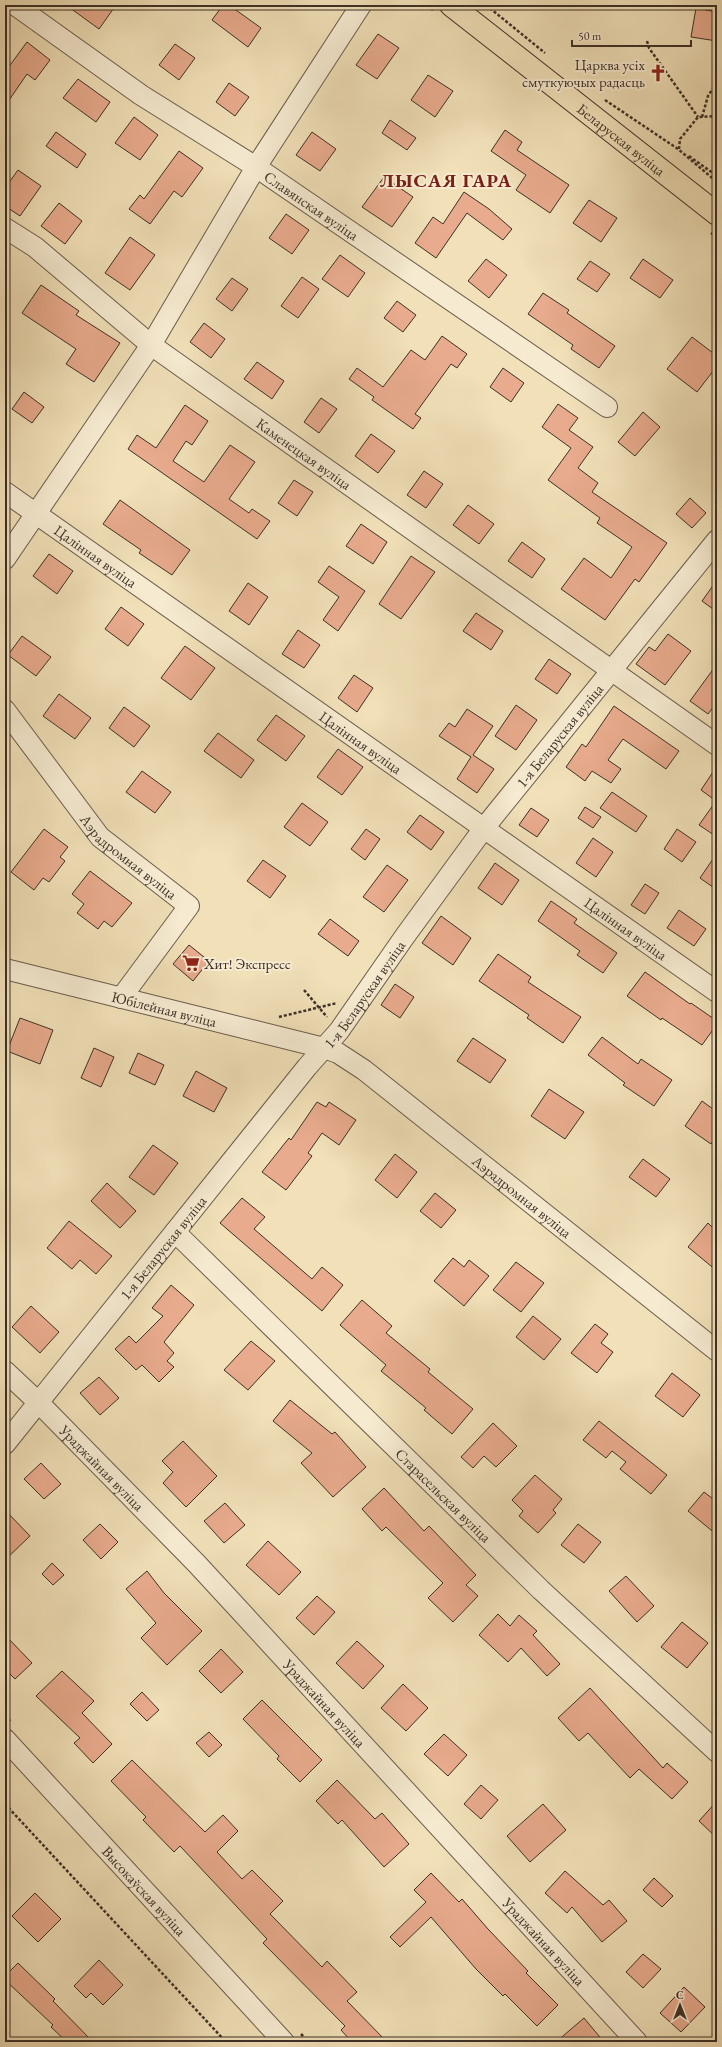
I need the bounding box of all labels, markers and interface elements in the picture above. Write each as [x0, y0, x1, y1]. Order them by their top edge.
scale bar [572, 22, 691, 48]
text: 50 m [578, 28, 602, 44]
place label: Царква усіх смуткуючых радасць [522, 55, 646, 91]
church icon: Царква усіх смуткуючых радасць [648, 63, 668, 83]
street label: Беларуская вуліца [574, 99, 670, 180]
street label: Славянская вуліца [261, 166, 363, 244]
district label: ЛЫСАЯ ГАРА [380, 168, 512, 193]
street label: Каменецкая вуліца [253, 413, 356, 493]
street label: Цалінная вуліца [51, 520, 141, 591]
street label: 1-я Беларуская вуліца [511, 679, 607, 791]
street label: Цалінная вуліца [316, 706, 406, 778]
street label: Аэрадромная вуліца [76, 809, 181, 903]
street label: Цалінная вуліца [581, 893, 671, 964]
street label: 1-я Беларуская вуліца [319, 936, 409, 1052]
supermarket icon: Хит! Экспресс [181, 953, 201, 973]
place label: Хит! Экспресс [203, 954, 291, 973]
street label: Юбілейная вуліца [110, 986, 219, 1031]
street label: Аэрадромная вуліца [468, 1150, 576, 1241]
street label: 1-я Беларуская вуліца [115, 1191, 210, 1303]
street label: Ураджайная вуліца [55, 1420, 149, 1515]
street label: Старасельская вуліца [392, 1444, 496, 1546]
street label: Ураджайная вуліца [279, 1654, 370, 1751]
street label: Высокаўская вуліца [98, 1842, 191, 1940]
street label: Ураджайная вуліца [498, 1892, 590, 1989]
north arrow [660, 1985, 700, 2025]
text: С [676, 1988, 684, 2002]

